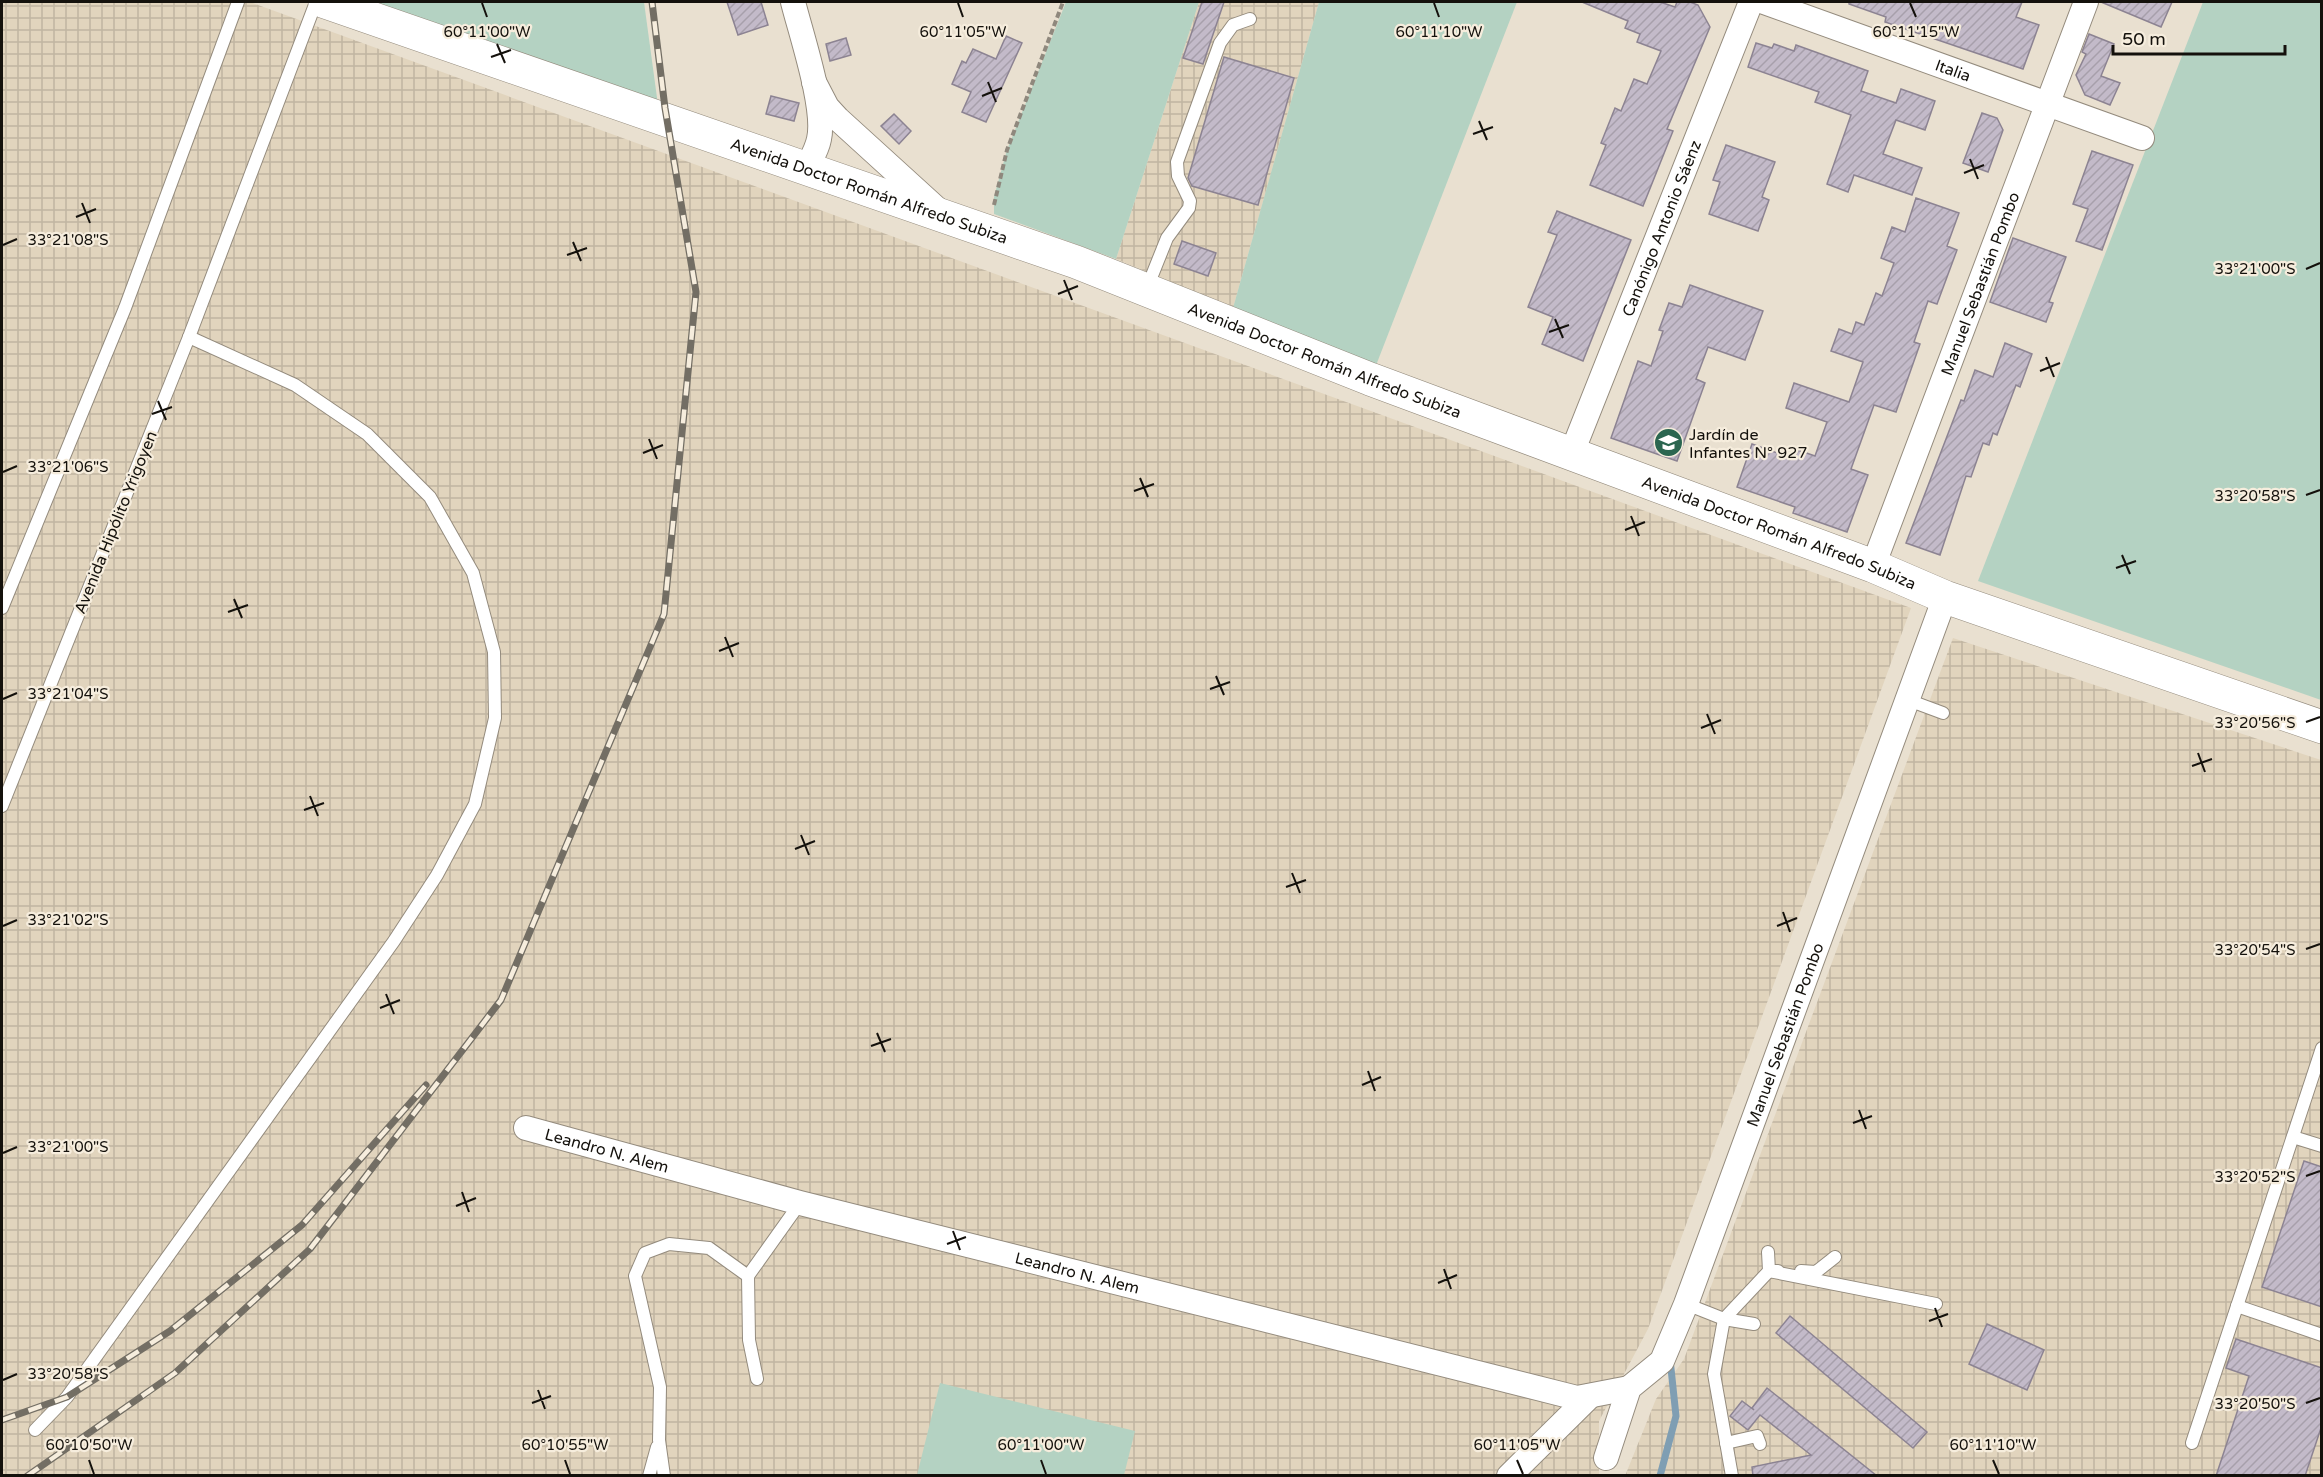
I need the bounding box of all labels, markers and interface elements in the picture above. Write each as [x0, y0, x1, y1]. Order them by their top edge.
scale bar [2113, 18, 2286, 56]
text: 60°11'00"W [444, 23, 530, 41]
text: 60°11'05"W [920, 23, 1006, 41]
text: 60°11'10"W [1396, 23, 1482, 41]
text: 60°11'15"W [1873, 23, 1959, 41]
text: 50 m [2122, 28, 2166, 50]
street label: Italia [1932, 55, 1973, 87]
street label: Avenida Doctor Román Alfredo Subiza [728, 134, 1010, 249]
street label: Canónigo Antonio Sáenz [1618, 138, 1706, 320]
street label: Manuel Sebastián Pombo [1937, 189, 2024, 378]
text: 33°21'08"S [28, 231, 108, 249]
text: 33°21'00"S [2215, 260, 2295, 278]
street label: Avenida Doctor Román Alfredo Subiza [1185, 298, 1464, 423]
place label: Jardín de Infantes N° 927 [1689, 425, 1807, 463]
school or university icon: Jardín de Infantes N° 927 [1652, 427, 1684, 459]
street label: Avenida Hipólito Yrigoyen [70, 428, 162, 617]
text: 33°21'06"S [28, 458, 108, 476]
street label: Avenida Doctor Román Alfredo Subiza [1639, 472, 1919, 594]
text: 33°20'58"S [2215, 487, 2295, 505]
text: 33°21'04"S [28, 685, 108, 703]
text: 33°20'56"S [2215, 714, 2295, 732]
text: 33°21'02"S [28, 911, 108, 929]
street label: Manuel Sebastián Pombo [1743, 940, 1828, 1130]
text: 33°20'54"S [2215, 941, 2295, 959]
street label: Leandro N. Alem [543, 1125, 671, 1178]
text: 33°21'00"S [28, 1138, 108, 1156]
text: 33°20'52"S [2215, 1168, 2295, 1186]
street label: Leandro N. Alem [1013, 1248, 1141, 1299]
text: 33°20'58"S [28, 1365, 108, 1383]
text: 33°20'50"S [2215, 1395, 2295, 1413]
text: 60°10'50"W [46, 1436, 132, 1454]
text: 60°10'55"W [522, 1436, 608, 1454]
text: 60°11'00"W [998, 1436, 1084, 1454]
text: 60°11'05"W [1474, 1436, 1560, 1454]
text: 60°11'10"W [1950, 1436, 2036, 1454]

